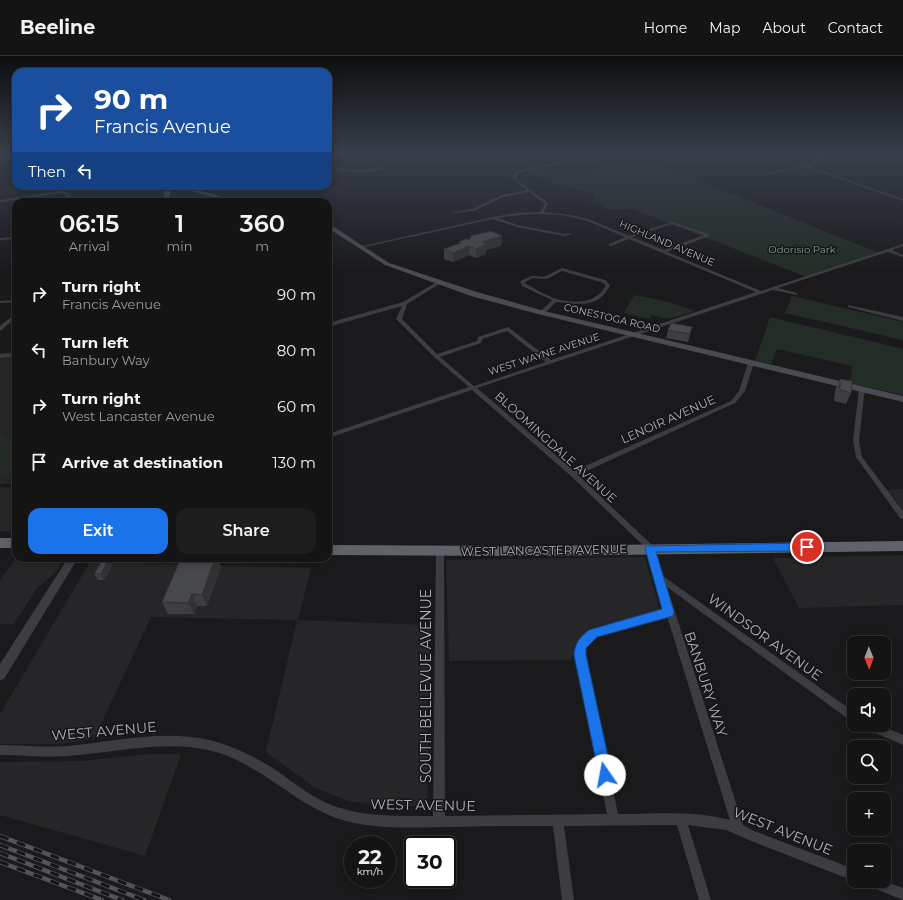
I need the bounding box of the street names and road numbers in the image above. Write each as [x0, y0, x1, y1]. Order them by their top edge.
street label: HIGHLAND AVENUE [617, 217, 717, 269]
street label: CONESTOGA ROAD [563, 301, 661, 335]
street label: WEST WAYNE AVENUE [487, 330, 602, 378]
street label: BLOOMINGDALE AVENUE [492, 388, 620, 506]
street label: LENOIR AVENUE [618, 391, 718, 447]
street label: WEST LANCASTER AVENUE [461, 541, 627, 559]
street label: SOUTH BELLEVUE AVENUE [417, 589, 435, 783]
street label: WINDSOR AVENUE [704, 589, 826, 685]
street label: BANBURY WAY [681, 629, 731, 739]
street label: WEST AVENUE [51, 717, 157, 745]
street label: WEST AVENUE [370, 795, 476, 815]
street label: WEST AVENUE [731, 803, 835, 859]

